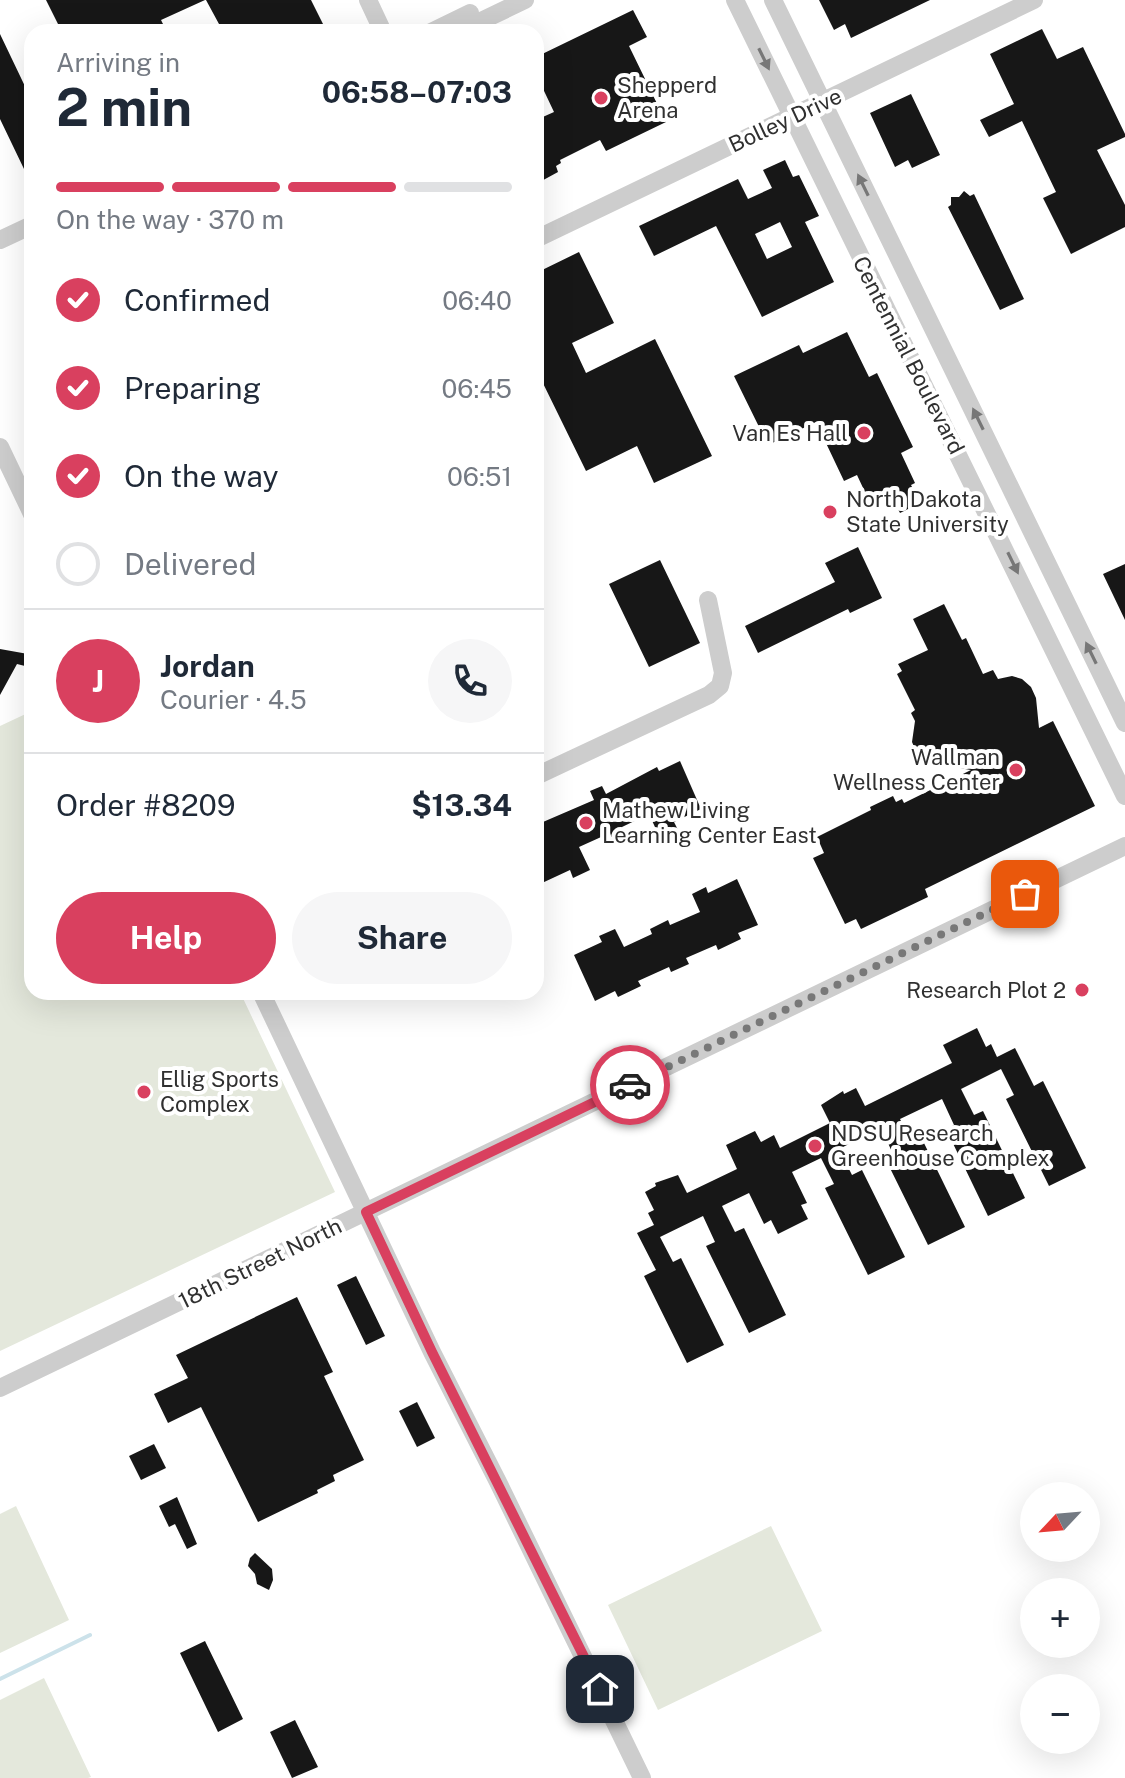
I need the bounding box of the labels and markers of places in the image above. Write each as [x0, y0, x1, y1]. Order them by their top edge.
place label: Shepperd Arena [617, 72, 717, 123]
marker: Shepperd Arena [592, 89, 610, 107]
place label: Van Es Hall [732, 420, 848, 446]
marker: Van Es Hall [855, 424, 873, 442]
place label: North Dakota State University [846, 486, 1009, 537]
marker: North Dakota State University [821, 503, 839, 521]
place label: Wallman Wellness Center [833, 744, 1000, 795]
marker: Wallman Wellness Center [1007, 761, 1025, 779]
place label: Mathew Living Learning Center East [602, 797, 817, 848]
marker: Mathew Living Learning Center East [577, 814, 595, 832]
pin [991, 860, 1059, 928]
place label: Research Plot 2 [906, 977, 1066, 1003]
marker: Research Plot 2 [1073, 981, 1091, 999]
place label: Ellig Sports Complex [160, 1066, 279, 1117]
marker: Ellig Sports Complex [135, 1083, 153, 1101]
place label: NDSU Research Greenhouse Complex [831, 1120, 1050, 1171]
marker: NDSU Research Greenhouse Complex [806, 1137, 824, 1155]
pin [566, 1655, 634, 1723]

